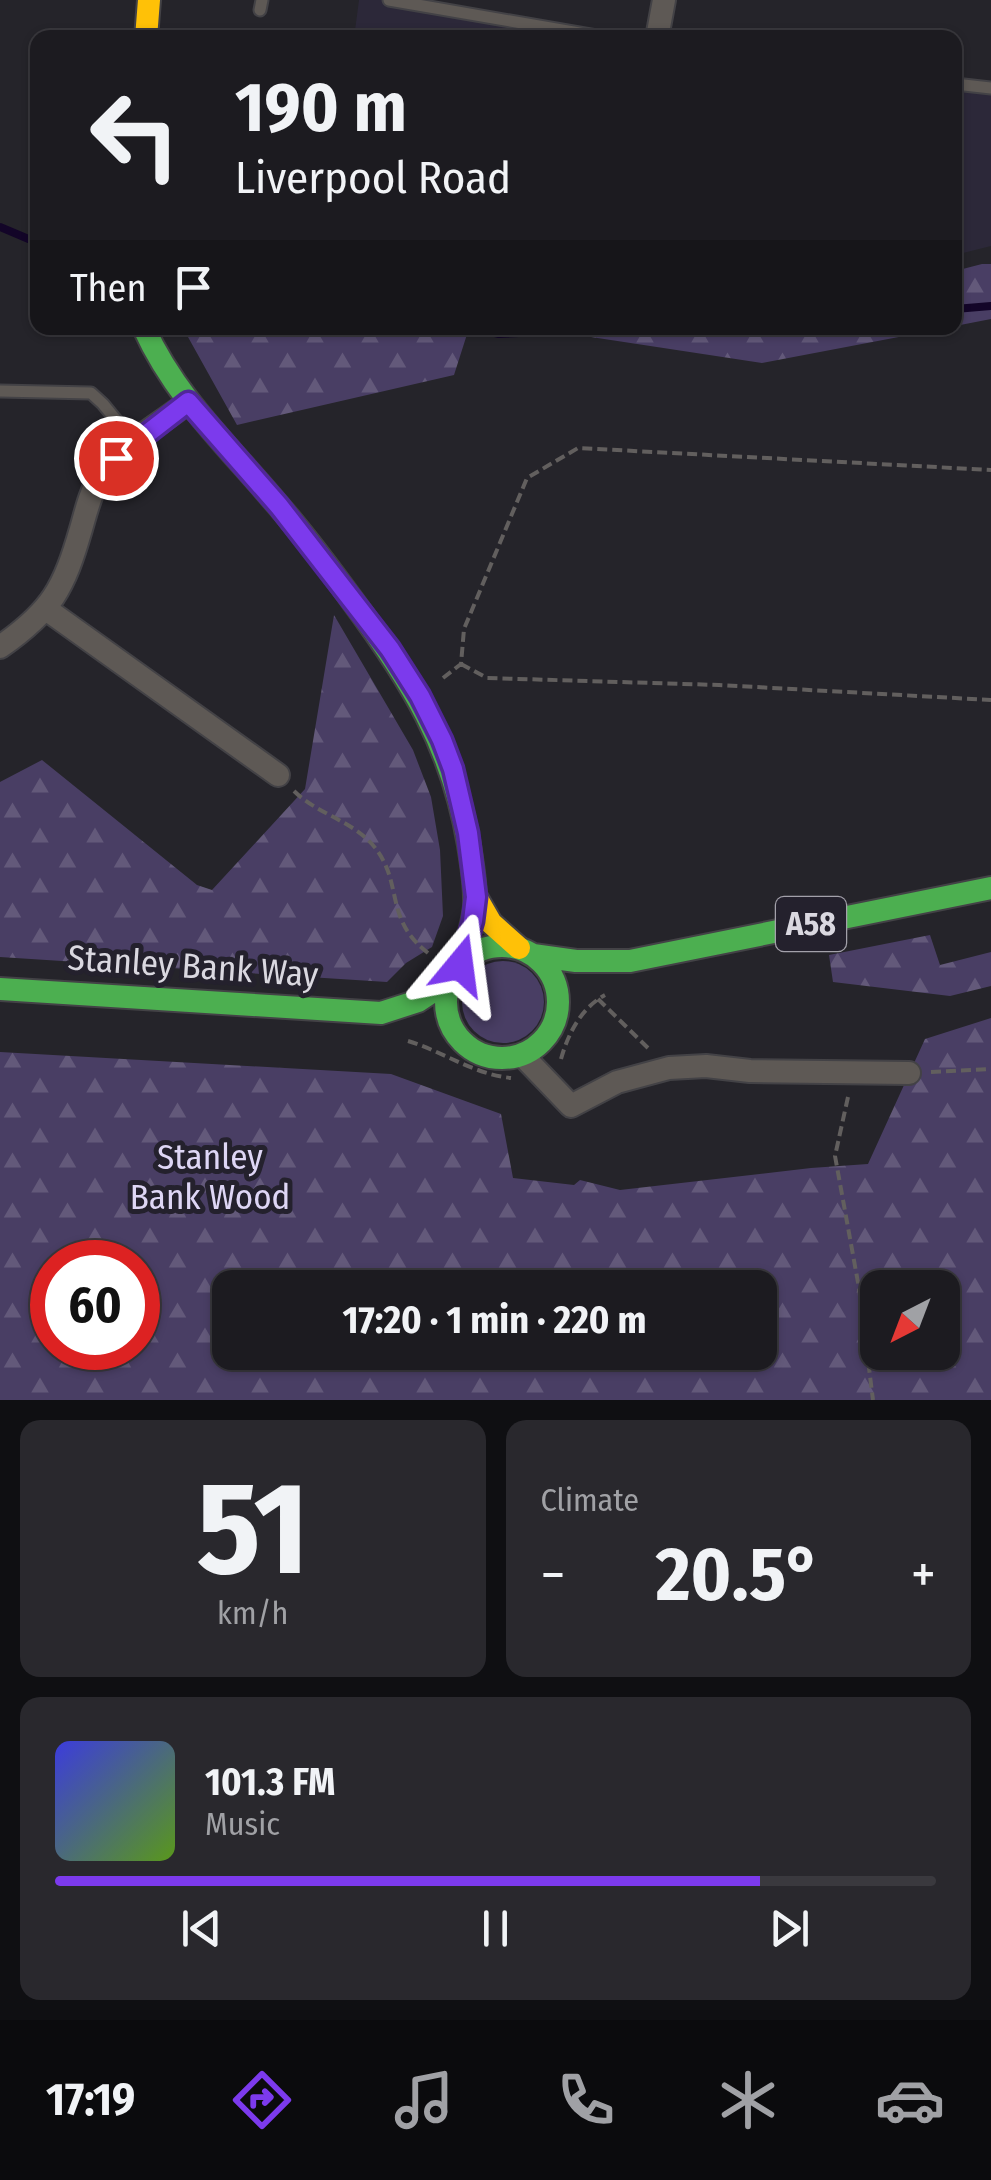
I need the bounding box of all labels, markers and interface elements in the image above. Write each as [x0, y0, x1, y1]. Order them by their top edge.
text: 190 m [235, 66, 407, 150]
icon: left [70, 70, 200, 200]
text: Liverpool Road [235, 151, 511, 205]
icon: arrive [166, 260, 221, 315]
text: Then [70, 265, 146, 311]
pin [74, 416, 159, 501]
icon: arrive [89, 431, 144, 486]
road number: A58 [776, 897, 846, 951]
position arrow [408, 913, 512, 1017]
street label: Stanley Bank Way [66, 936, 320, 996]
park label: Stanley Bank Wood [130, 1136, 290, 1218]
speed limit sign: 60 [30, 1240, 160, 1370]
north arrow [860, 1270, 960, 1370]
map controls [860, 1270, 960, 1370]
text: 17:20 · 1 min · 220 m [343, 1297, 646, 1343]
text: 51 [197, 1451, 309, 1607]
text: Climate [541, 1481, 639, 1519]
text: 20.5° [656, 1530, 821, 1620]
text: − [541, 1542, 565, 1608]
text: + [911, 1542, 936, 1608]
text: km/h [217, 1594, 288, 1632]
text: 101.3 FM [205, 1759, 335, 1805]
text: Music [205, 1805, 280, 1843]
icon: previous [174, 1901, 229, 1956]
icon: pause [468, 1901, 523, 1956]
icon: next [762, 1901, 817, 1956]
icon: directions [227, 2065, 297, 2135]
icon: music [389, 2065, 459, 2135]
icon: phone [551, 2065, 621, 2135]
icon: climate [713, 2065, 783, 2135]
icon: car [875, 2065, 945, 2135]
text: 17:19 [46, 2073, 135, 2127]

